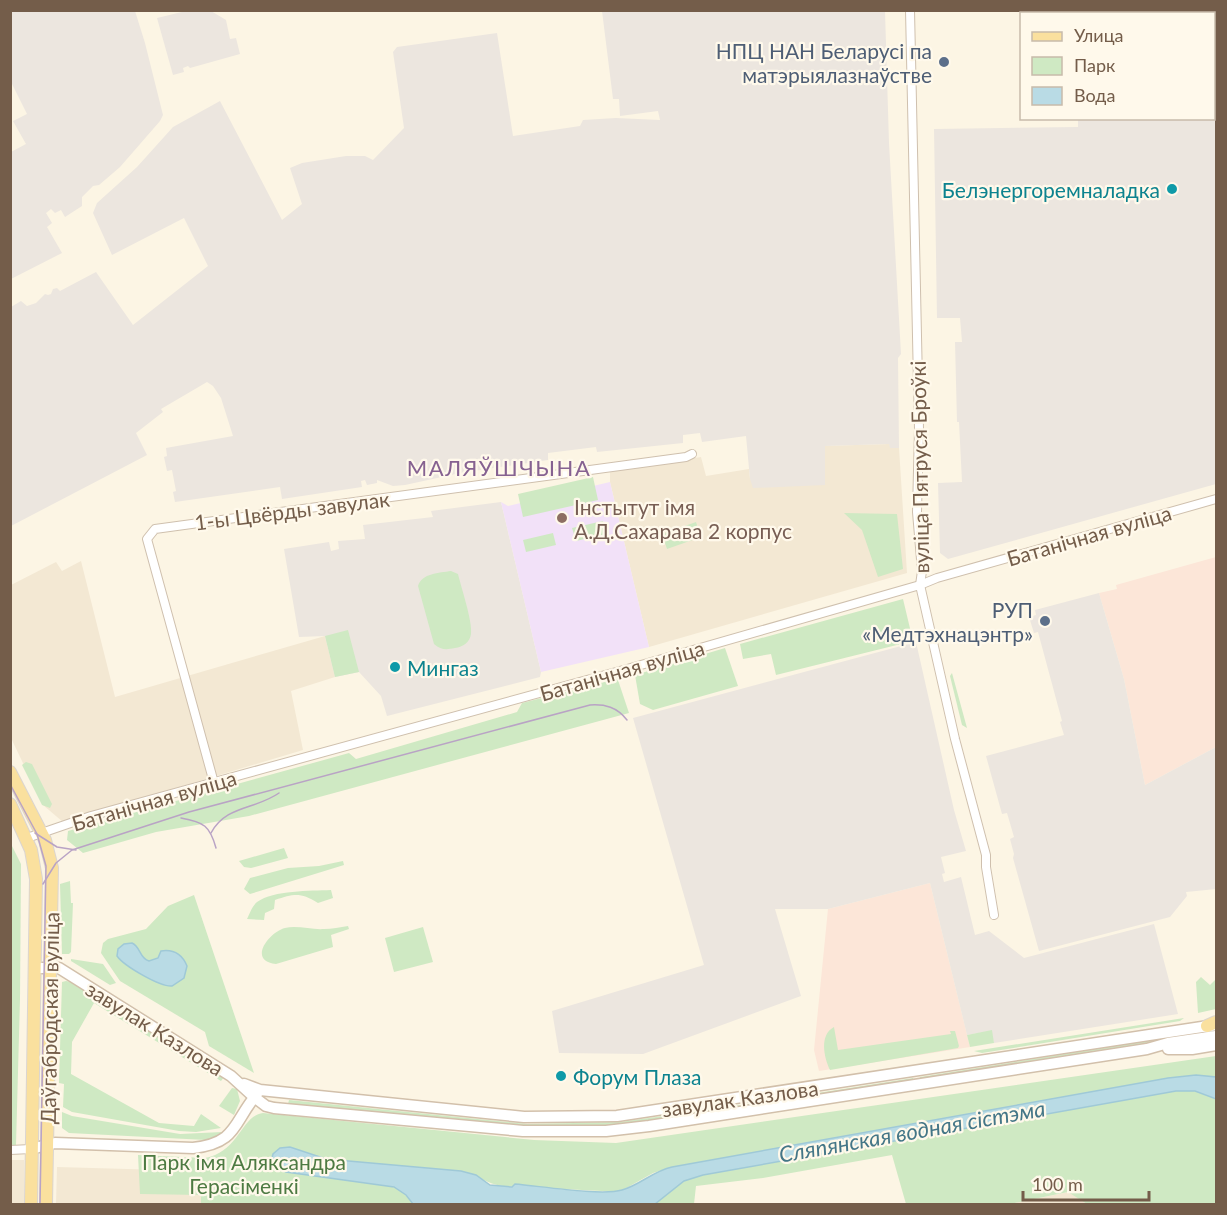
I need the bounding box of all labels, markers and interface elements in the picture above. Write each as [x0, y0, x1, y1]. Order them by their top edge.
legend [1020, 12, 1215, 120]
text: Улица [1074, 24, 1124, 46]
place label: НПЦ НАН Беларусі па матэрыялазнаўстве [716, 38, 932, 87]
text: Парк [1074, 54, 1116, 76]
marker: НПЦ НАН Беларусі па матэрыялазнаўстве [937, 55, 951, 69]
text: Вода [1074, 84, 1115, 106]
place label: Белэнергоремналадка [942, 177, 1160, 202]
marker: Белэнергоремналадка [1165, 182, 1179, 196]
street label: вуліца Пятруся Броўкі [905, 360, 933, 574]
district label: МАЛЯЎШЧЫНА [407, 454, 591, 481]
street label: 1-ы Цвёрды завулак [193, 486, 391, 534]
place label: Інстытут імя А.Д.Сахарава 2 корпус [574, 494, 792, 543]
street label: Батанічная вуліца [1004, 500, 1174, 570]
marker: Інстытут імя А.Д.Сахарава 2 корпус [555, 511, 569, 525]
place label: РУП «Медтэхнацэнтр» [862, 597, 1033, 646]
marker: РУП «Медтэхнацэнтр» [1038, 614, 1052, 628]
street label: Батанічная вуліца [537, 635, 707, 705]
place label: Мингаз [407, 655, 479, 680]
marker: Мингаз [388, 660, 402, 674]
street label: Батанічная вуліца [69, 765, 239, 835]
street label: Даўгабродская вуліца [35, 912, 63, 1124]
street label: завулак Казлова [82, 976, 228, 1080]
place label: Форум Плаза [573, 1064, 702, 1089]
marker: Форум Плаза [554, 1069, 568, 1083]
street label: завулак Казлова [660, 1075, 820, 1121]
water label: Сляпянская водная сістэма [777, 1094, 1047, 1168]
park label: Парк імя Аляксандра Герасіменкі [142, 1149, 346, 1198]
scale bar [1023, 1164, 1149, 1202]
text: 100 m [1032, 1173, 1083, 1195]

